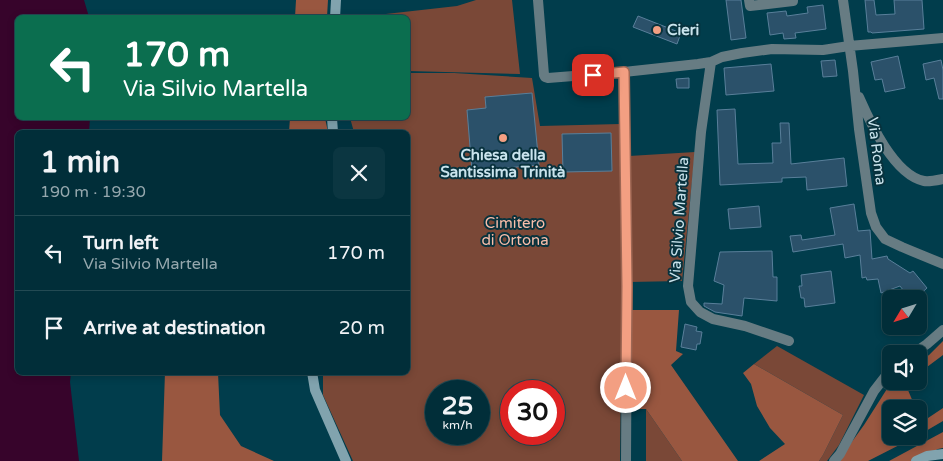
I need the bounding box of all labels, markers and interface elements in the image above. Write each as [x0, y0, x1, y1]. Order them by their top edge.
place label: Cieri [667, 21, 699, 39]
marker: Cieri [651, 24, 663, 36]
text: 170 m [123, 34, 230, 76]
icon: left [40, 35, 105, 100]
pin [572, 54, 614, 96]
icon: arrive [579, 61, 607, 89]
text: Via Silvio Martella [123, 76, 308, 102]
street label: Via Roma [864, 116, 890, 186]
marker: Chiesa della Santissima Trinità [497, 132, 509, 144]
text: 1 min [40, 144, 120, 181]
place label: Chiesa della Santissima Trinità [440, 146, 566, 181]
button: close [333, 147, 385, 199]
street label: Via Silvio Martella [666, 156, 692, 284]
text: 190 m · 19:30 [40, 182, 146, 202]
park label: Cimitero di Ortona [481, 214, 549, 249]
text: Turn left [83, 232, 159, 254]
icon: left [40, 239, 68, 267]
text: 170 m [327, 242, 385, 264]
text: Via Silvio Martella [83, 254, 218, 274]
north arrow [882, 290, 928, 335]
map controls [882, 290, 927, 445]
icon: arrive [40, 314, 68, 342]
text: Arrive at destination [83, 317, 266, 339]
text: 20 m [339, 317, 385, 339]
button: sound [882, 345, 927, 390]
position arrow [599, 361, 651, 413]
speed limit sign: 30 [500, 380, 565, 445]
text: 25 [442, 391, 473, 421]
button: layers [882, 400, 927, 445]
text: km/h [442, 418, 473, 432]

